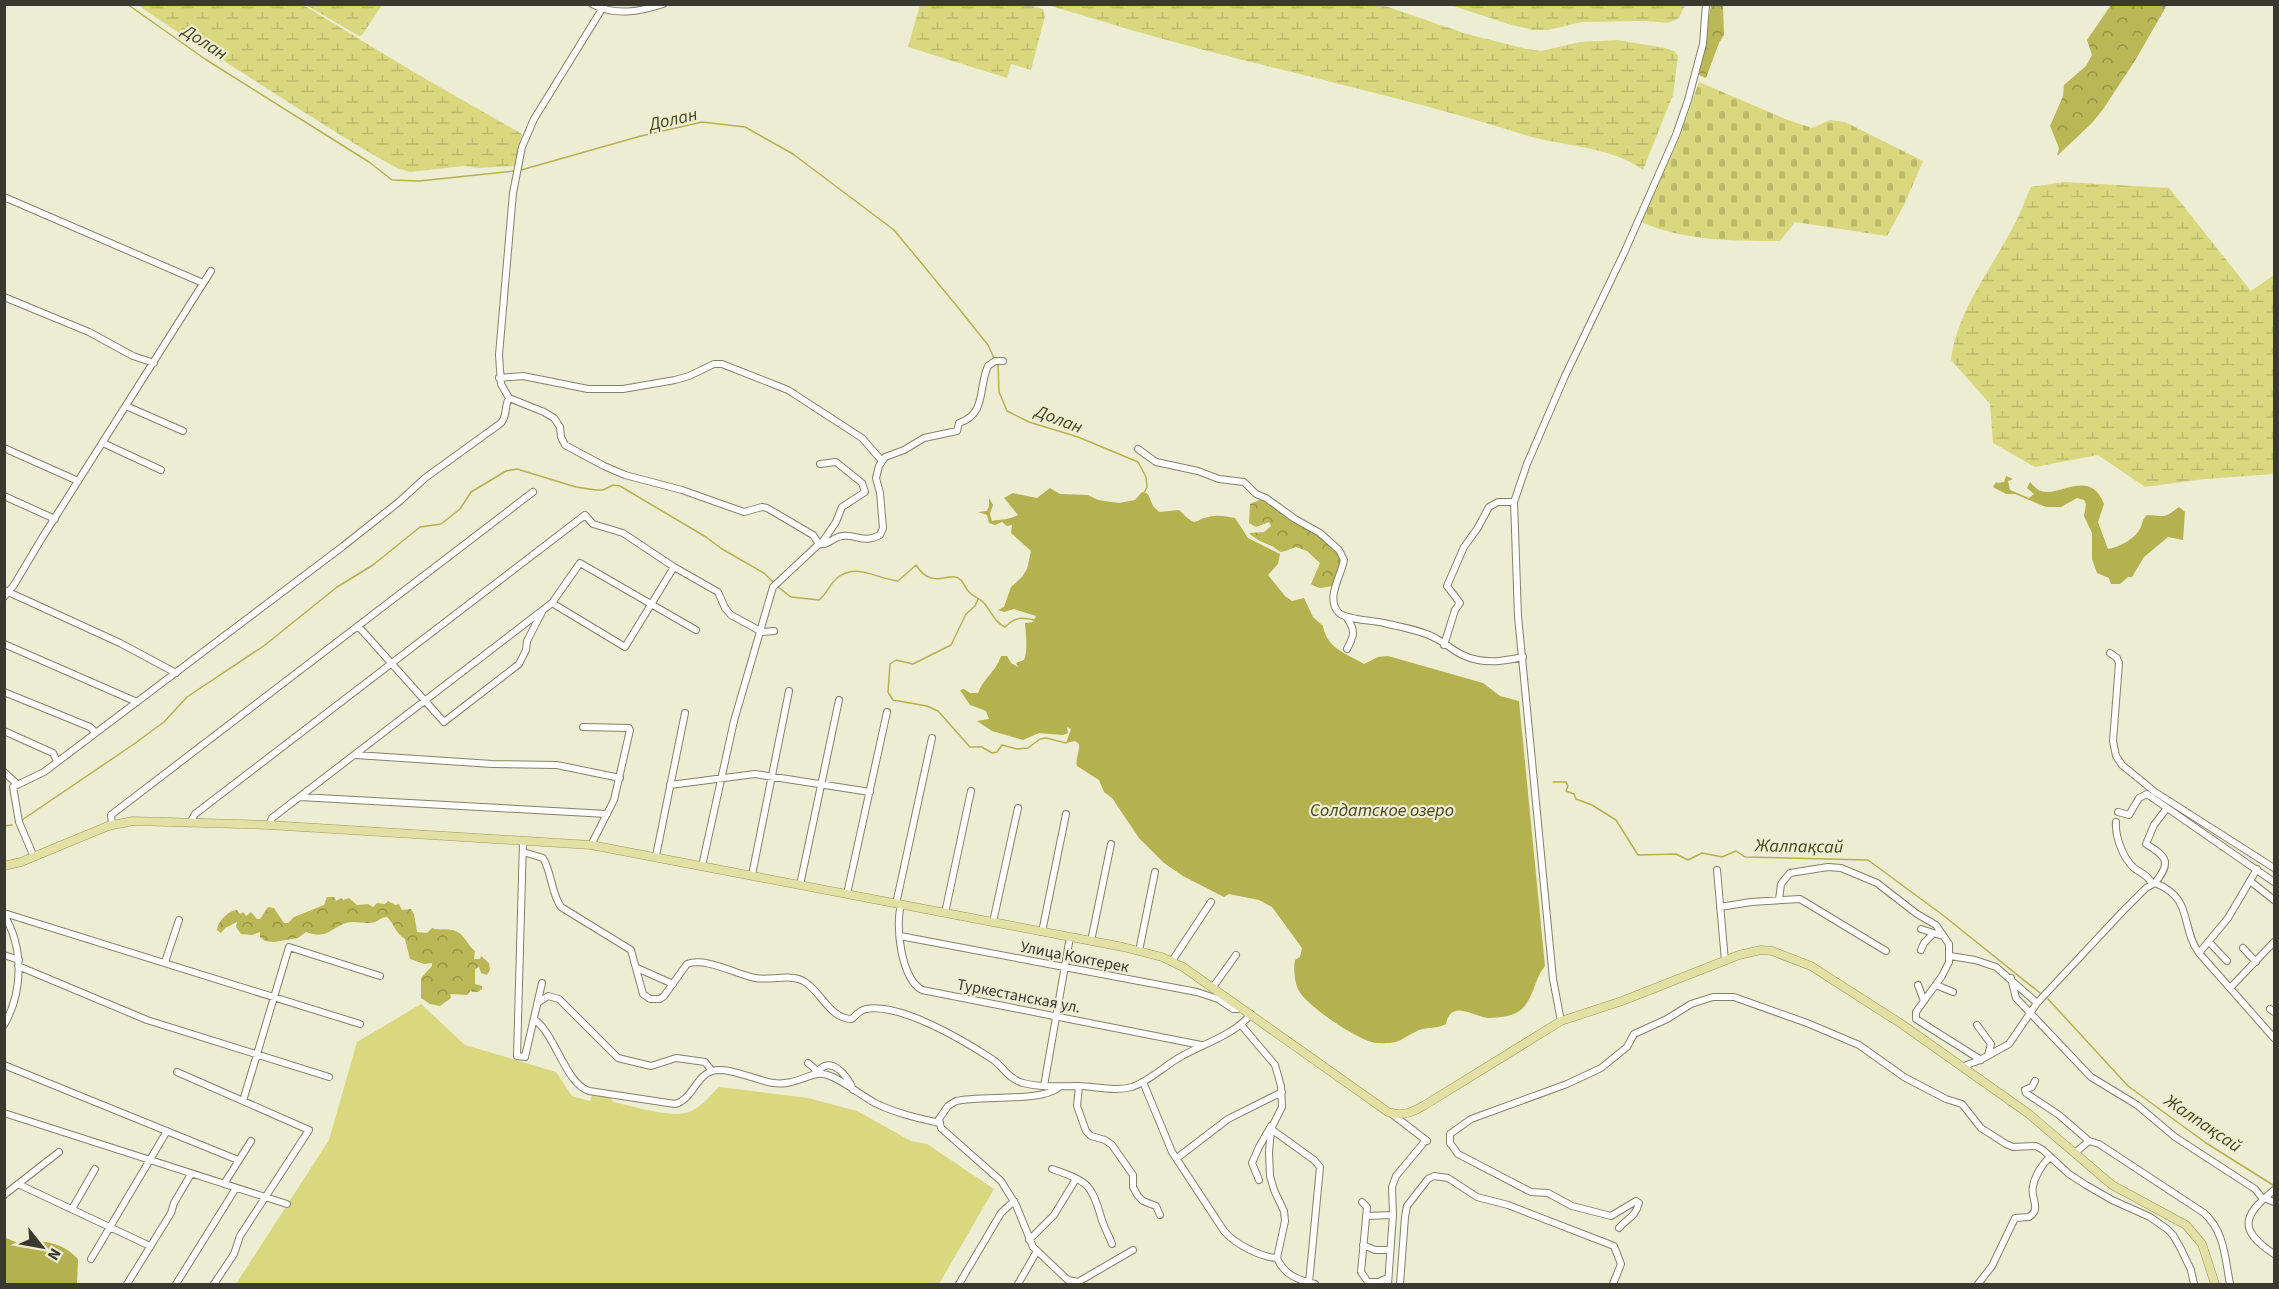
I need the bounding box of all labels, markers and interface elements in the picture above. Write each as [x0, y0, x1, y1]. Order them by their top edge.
water label: Долан [176, 18, 232, 67]
water label: Долан [645, 102, 700, 137]
water label: Долан [1030, 399, 1087, 440]
water label: Солдатское озеро [1310, 798, 1454, 823]
water label: Жалпақсай [1754, 833, 1843, 860]
street label: Улица Коктерек [1019, 936, 1131, 978]
street label: Туркестанская ул. [955, 973, 1083, 1019]
water label: Жалпақсай [2158, 1088, 2246, 1159]
north arrow [12, 1217, 72, 1277]
text: N [42, 1244, 66, 1264]

